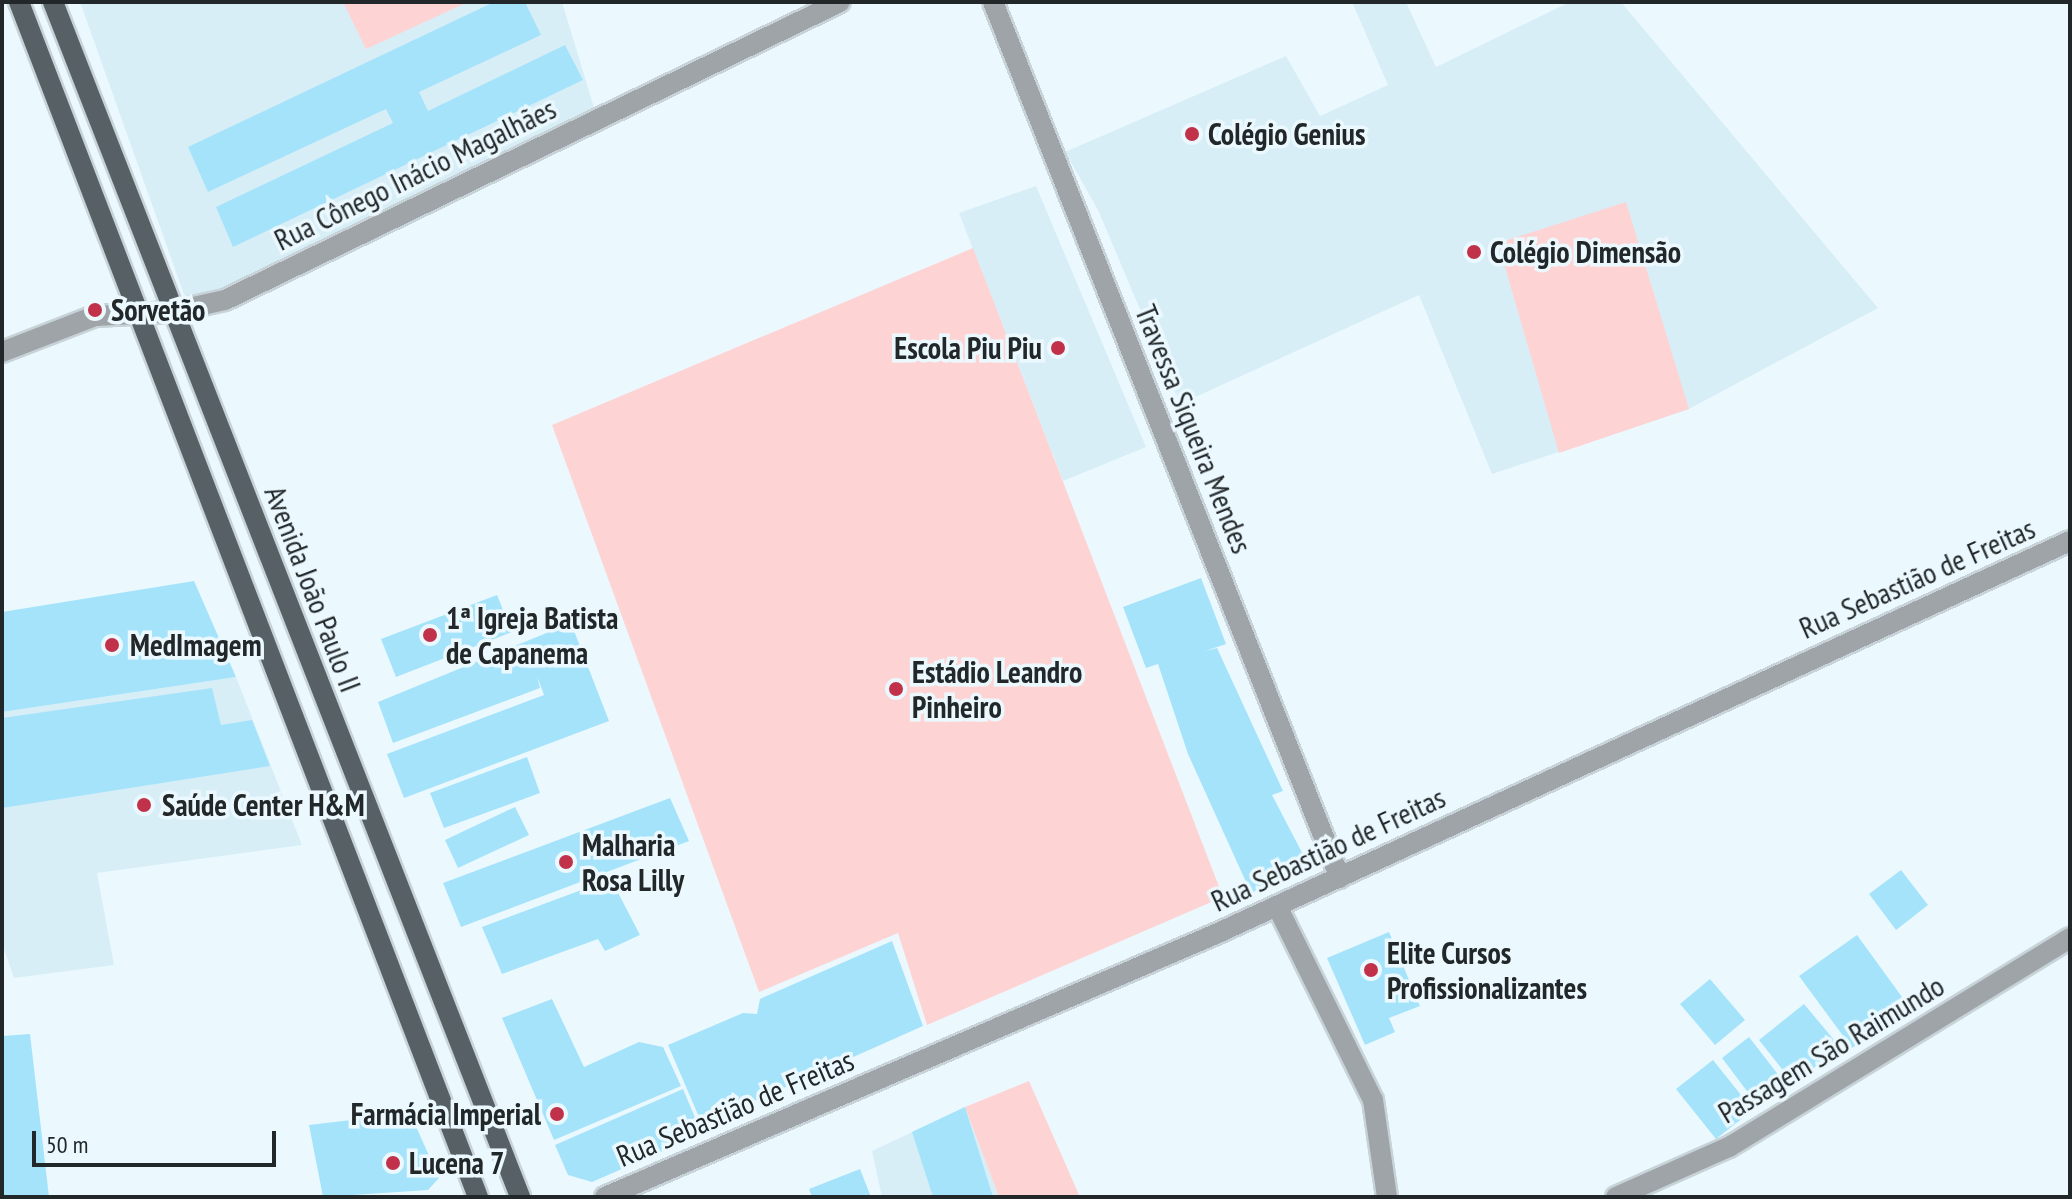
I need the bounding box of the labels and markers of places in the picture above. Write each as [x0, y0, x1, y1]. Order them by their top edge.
place label: Colégio Genius [1208, 116, 1366, 152]
marker: Colégio Genius [1183, 125, 1201, 143]
place label: Colégio Dimensão [1490, 234, 1681, 270]
marker: Colégio Dimensão [1465, 243, 1483, 261]
place label: Sorvetão [111, 292, 205, 328]
marker: Sorvetão [86, 301, 104, 319]
place label: Escola Piu Piu [894, 330, 1042, 366]
marker: Escola Piu Piu [1049, 339, 1067, 357]
place label: 1ª Igreja Batista de Capanema [446, 600, 618, 670]
marker: 1ª Igreja Batista de Capanema [421, 626, 439, 644]
place label: MedImagem [130, 627, 262, 663]
marker: MedImagem [101, 634, 123, 656]
place label: Estádio Leandro Pinheiro [912, 654, 1082, 724]
marker: Estádio Leandro Pinheiro [887, 680, 905, 698]
place label: Saúde Center H&M [162, 787, 365, 823]
marker: Saúde Center H&M [133, 794, 155, 816]
place label: Malharia Rosa Lilly [582, 827, 684, 898]
marker: Malharia Rosa Lilly [557, 853, 575, 871]
place label: Elite Cursos Profissionalizantes [1387, 935, 1587, 1006]
marker: Elite Cursos Profissionalizantes [1362, 961, 1380, 979]
place label: Farmácia Imperial [351, 1096, 541, 1132]
marker: Farmácia Imperial [548, 1105, 566, 1123]
place label: Lucena 7 [409, 1145, 504, 1181]
marker: Lucena 7 [384, 1154, 402, 1172]

